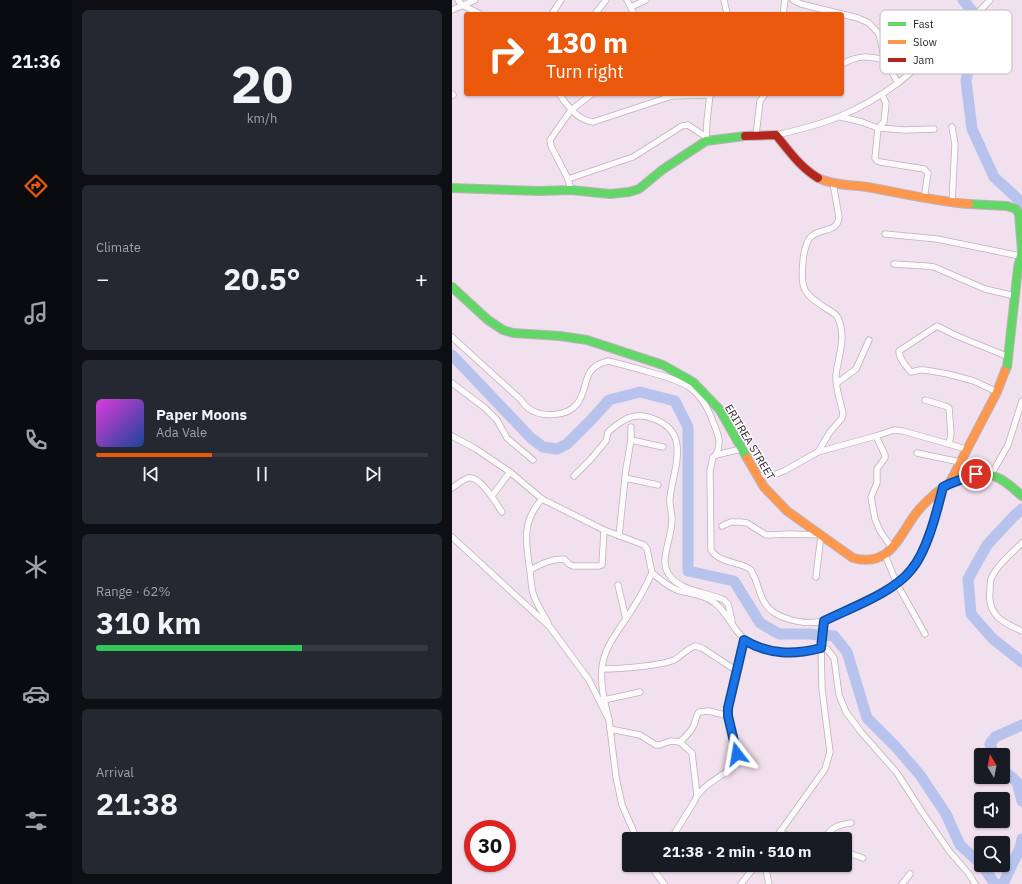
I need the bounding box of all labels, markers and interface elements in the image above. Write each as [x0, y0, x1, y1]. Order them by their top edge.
legend [880, 10, 1012, 74]
text: Fast [913, 17, 934, 31]
text: 130 m [546, 24, 628, 61]
icon: right [480, 28, 532, 80]
text: Slow [913, 35, 937, 49]
text: 21:36 [11, 50, 61, 73]
text: 20 [231, 50, 293, 117]
text: Jam [913, 53, 934, 67]
text: Turn right [546, 60, 624, 83]
text: km/h [247, 110, 277, 127]
icon: directions [22, 172, 50, 200]
text: Climate [96, 239, 141, 256]
text: 20.5° [223, 259, 301, 298]
text: − [96, 264, 109, 293]
text: + [415, 264, 428, 293]
icon: music [22, 299, 50, 327]
street label: ERITREA STREET [722, 402, 778, 483]
text: Paper Moons [156, 405, 247, 424]
text: Ada Vale [156, 424, 207, 441]
icon: phone [22, 426, 50, 454]
pin [959, 457, 993, 491]
icon: previous [140, 463, 162, 485]
icon: pause [251, 463, 273, 485]
icon: next [362, 463, 384, 485]
icon: arrive [965, 463, 987, 485]
icon: climate [22, 553, 50, 581]
text: Range · 62% [96, 583, 170, 600]
text: 310 km [96, 603, 201, 642]
icon: car [22, 680, 50, 708]
position arrow [716, 733, 758, 775]
north arrow [974, 748, 1010, 784]
map controls [974, 748, 1010, 872]
text: Arrival [96, 764, 134, 781]
text: 21:38 [96, 784, 178, 823]
button: sound [974, 792, 1010, 828]
icon: filters [22, 807, 50, 835]
speed limit sign: 30 [464, 820, 516, 872]
button: search [974, 836, 1010, 872]
text: 21:38 · 2 min · 510 m [663, 842, 811, 861]

